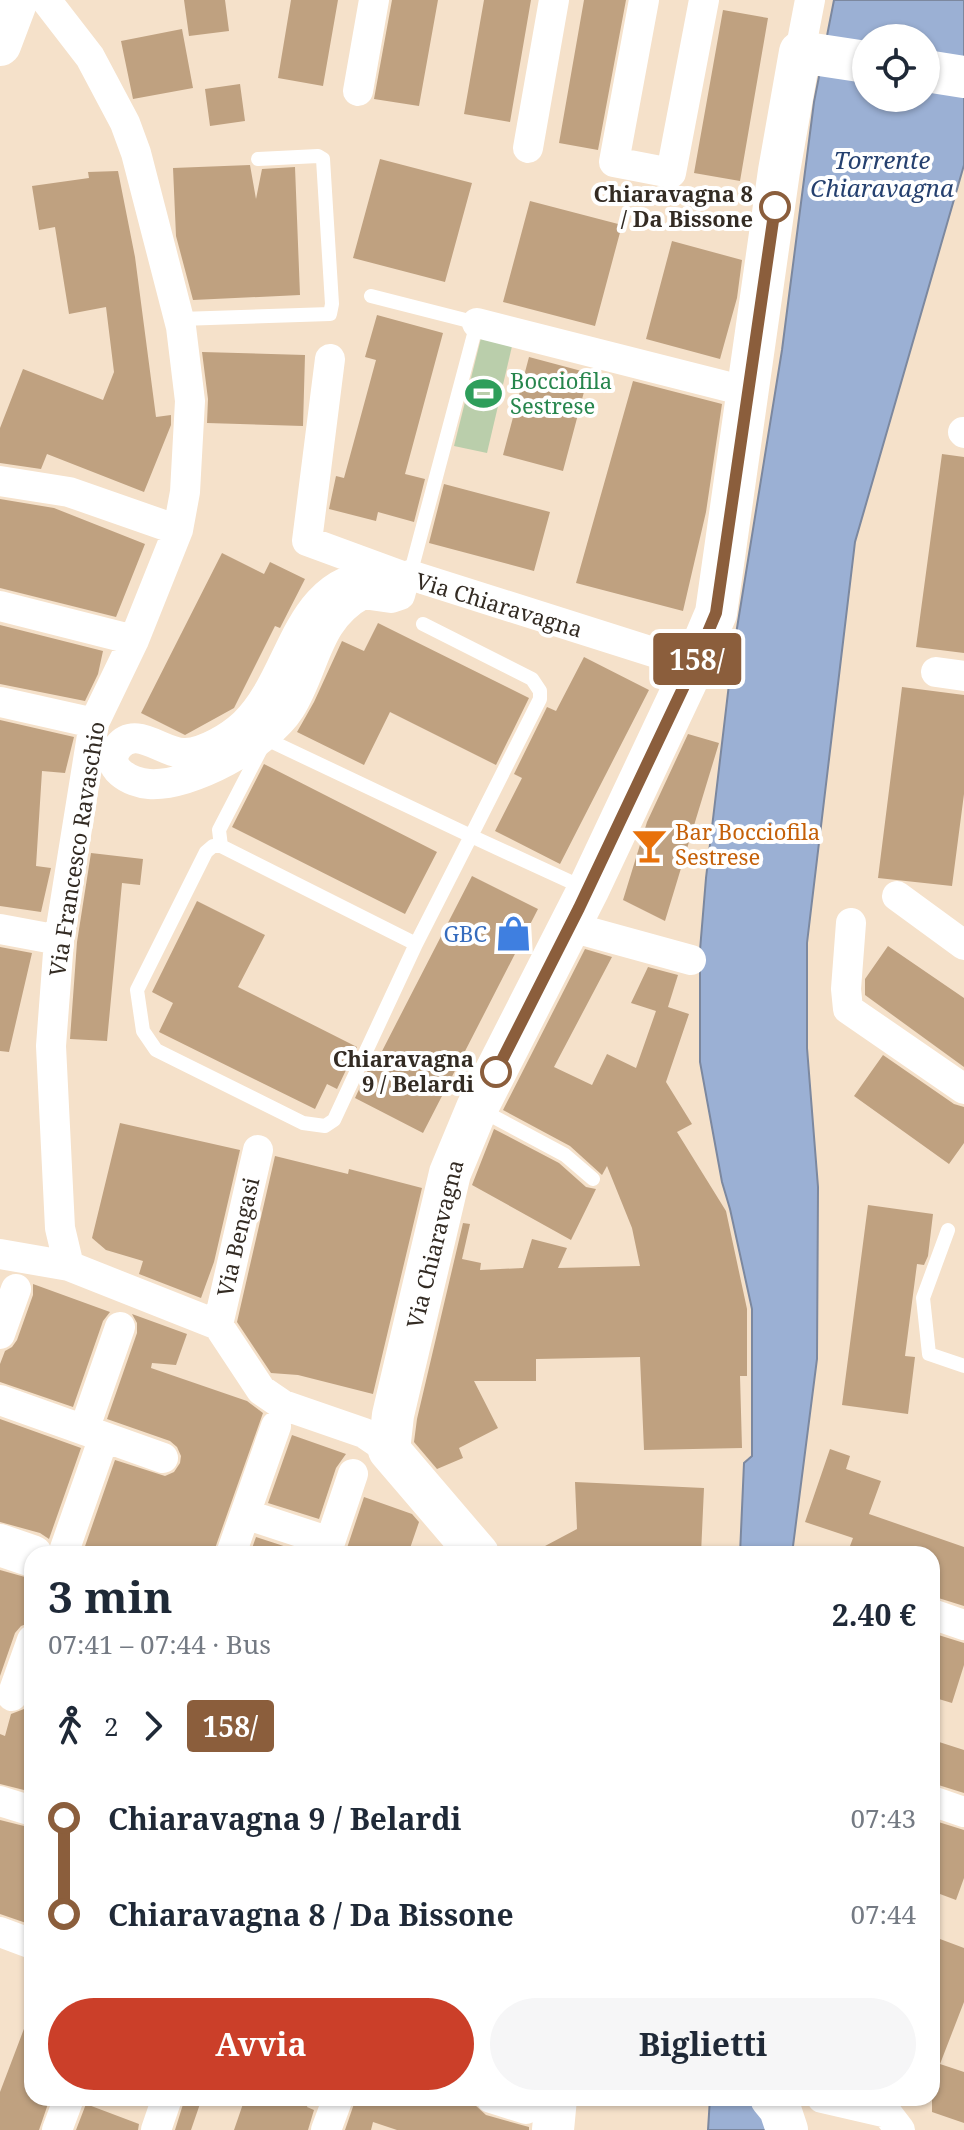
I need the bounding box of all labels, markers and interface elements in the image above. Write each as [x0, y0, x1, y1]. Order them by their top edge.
map controls [852, 24, 940, 112]
button: locate [852, 24, 940, 112]
water label: Torrente Chiaravagna [810, 143, 954, 204]
place label: Chiaravagna 8 / Da Bissone [594, 178, 753, 233]
marker: Chiaravagna 8 / Da Bissone [760, 192, 790, 222]
place label: Bocciofila Sestrese [510, 365, 612, 420]
sports icon: Bocciofila Sestrese [465, 375, 503, 413]
street label: Via Chiaravagna [412, 564, 586, 644]
line badge: 158/ [641, 633, 753, 685]
text: 158/ [669, 640, 725, 678]
street label: Via Francesco Ravaschio [41, 719, 111, 978]
place label: Bar Bocciofila Sestrese [675, 816, 820, 871]
bar icon: Bar Bocciofila Sestrese [630, 826, 668, 864]
shop icon: GBC [494, 915, 532, 953]
place label: GBC [443, 918, 487, 948]
place label: Chiaravagna 9 / Belardi [333, 1043, 474, 1098]
marker: Chiaravagna 9 / Belardi [481, 1057, 511, 1087]
street label: Via Chiaravagna [399, 1156, 469, 1331]
street label: Via Bengasi [209, 1174, 265, 1299]
text: 3 min [48, 1566, 173, 1626]
text: 2.40 € [832, 1594, 916, 1635]
text: 07:41 – 07:44 · Bus [48, 1626, 271, 1662]
icon: walk [48, 1704, 92, 1748]
icon: forward [131, 1704, 175, 1748]
text: 158/ [203, 1707, 258, 1745]
text: 2 [104, 1708, 119, 1744]
text: Chiaravagna 9 / Belardi [108, 1798, 461, 1839]
text: 07:43 [850, 1800, 916, 1836]
text: Chiaravagna 8 / Da Bissone [108, 1894, 514, 1935]
text: 07:44 [850, 1896, 916, 1932]
button: Avvia [48, 1998, 474, 2090]
button: Biglietti [490, 1998, 916, 2090]

